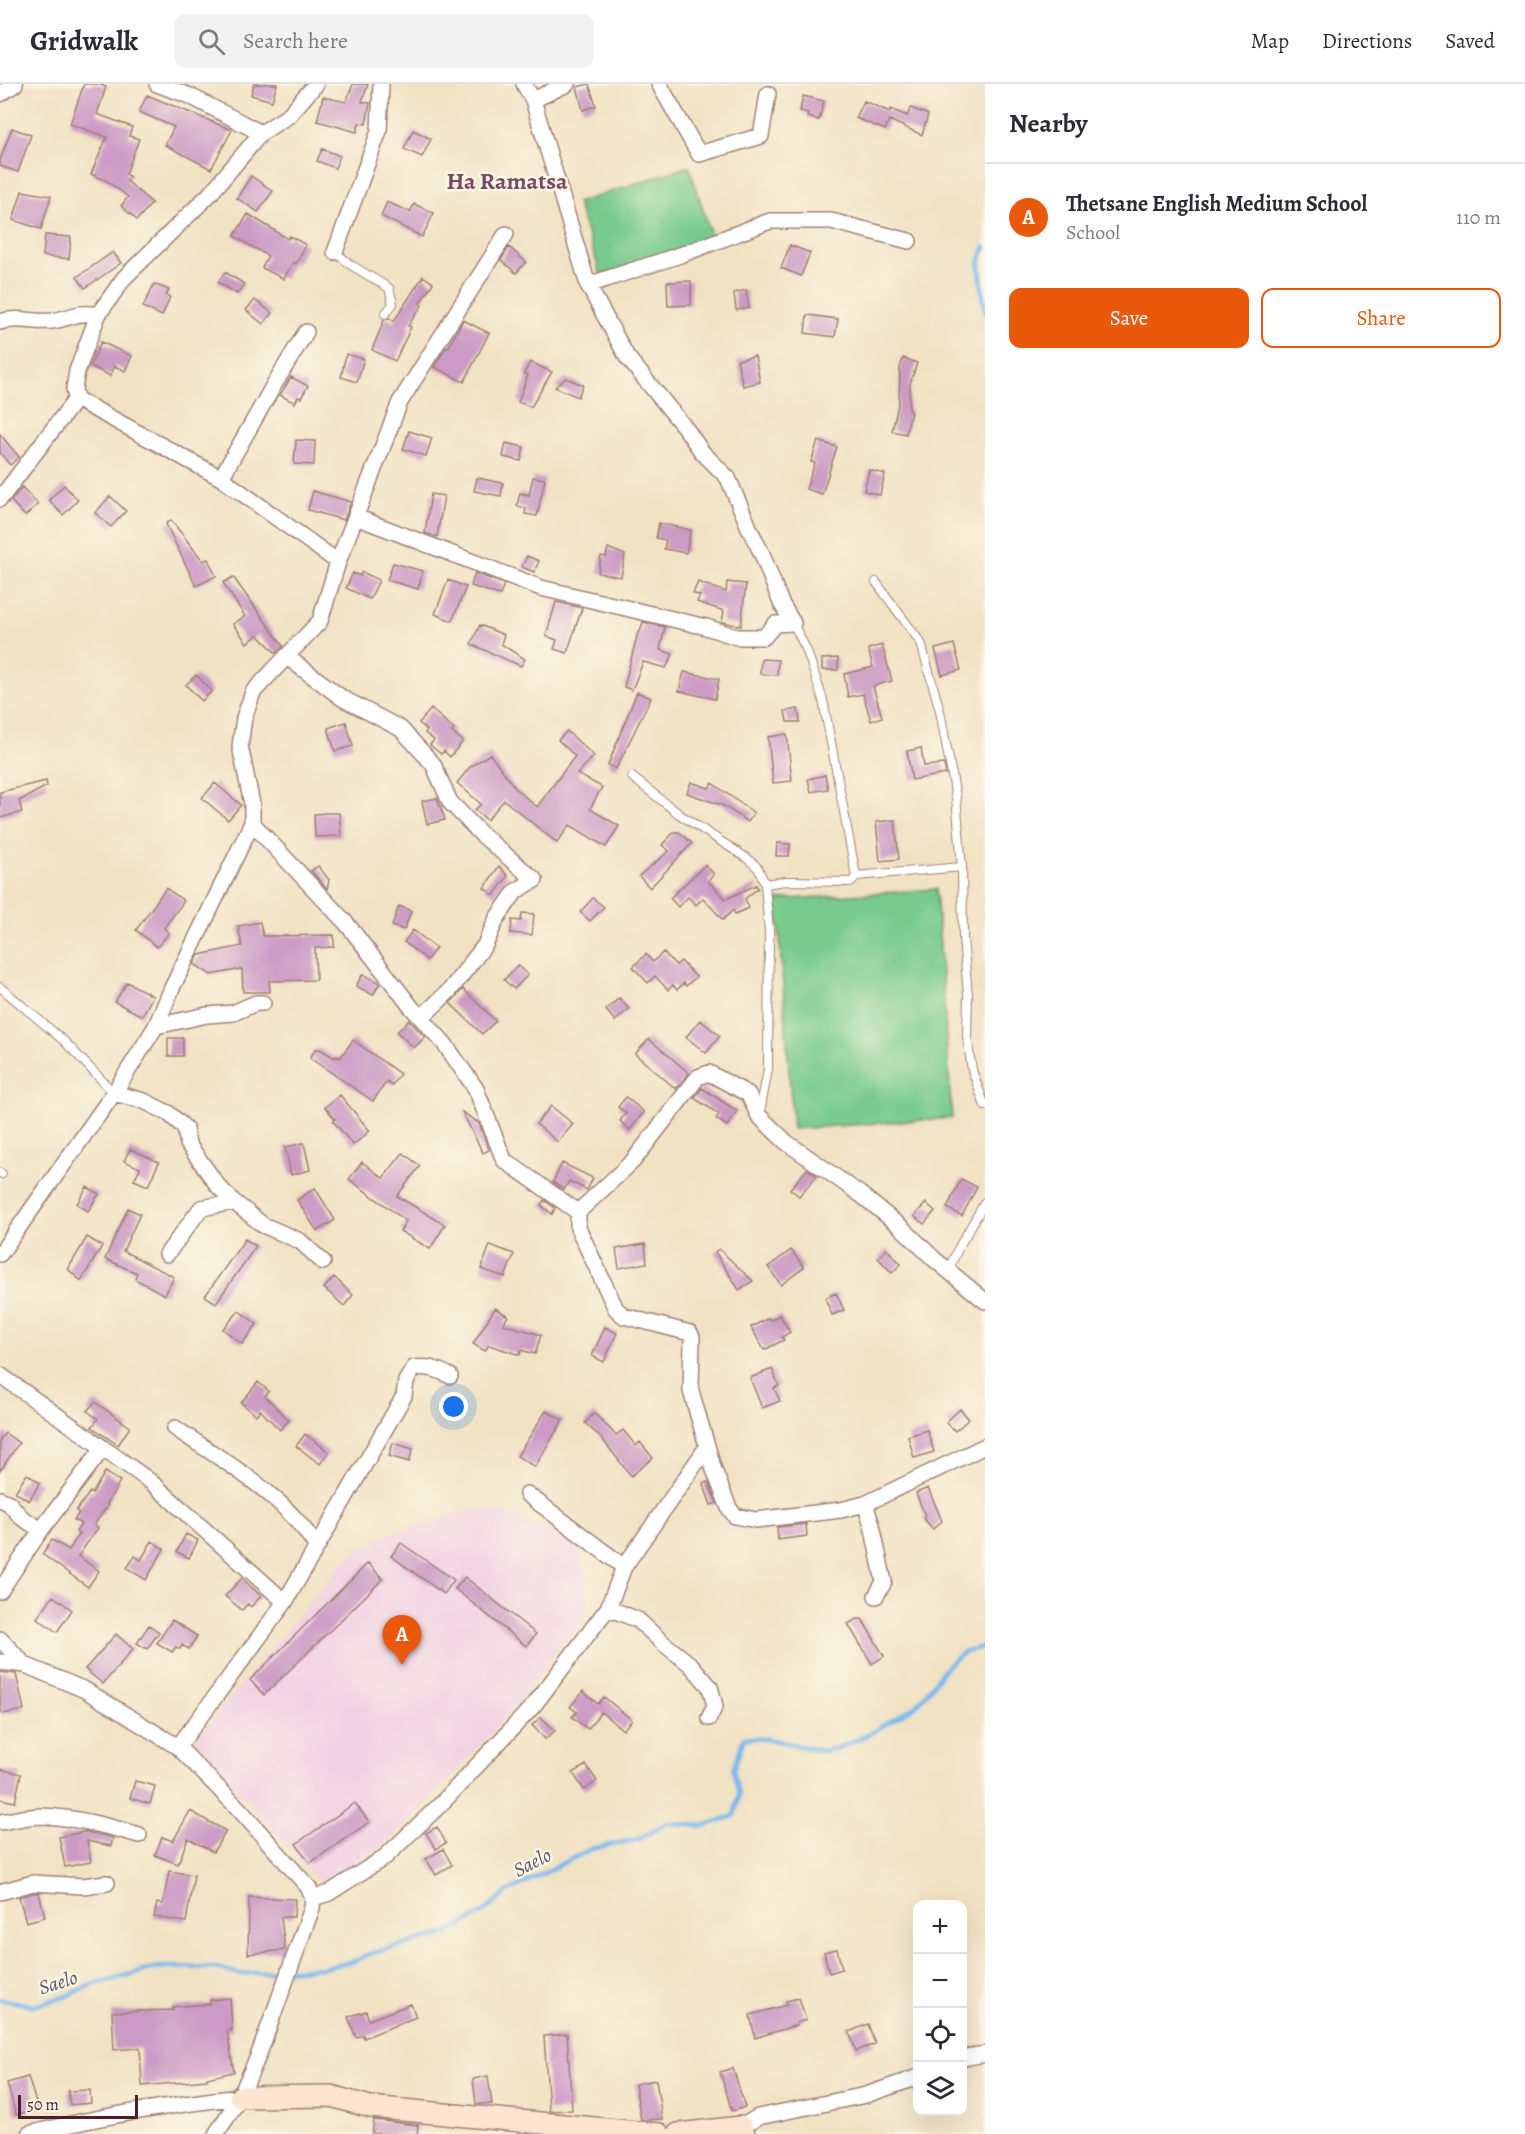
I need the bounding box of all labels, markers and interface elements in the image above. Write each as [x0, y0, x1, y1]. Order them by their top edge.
search box [174, 14, 594, 68]
text: Gridwalk [30, 22, 138, 60]
icon: search [195, 25, 228, 58]
text: Search here [243, 26, 348, 56]
text: Map [1251, 27, 1289, 55]
text: Directions [1322, 27, 1412, 55]
text: Saved [1445, 27, 1495, 55]
text: Nearby [1009, 106, 1088, 141]
district label: Ha Ramatsa [446, 165, 568, 197]
text: Thetsane English Medium School [1066, 189, 1367, 219]
text: A [1022, 204, 1035, 231]
text: 110 m [1456, 204, 1501, 231]
text: School [1066, 219, 1120, 246]
button: Save [1009, 288, 1249, 348]
button: Share [1261, 288, 1501, 348]
your location [439, 1392, 468, 1421]
pin: A [382, 1616, 422, 1665]
water label: Saelo [509, 1842, 556, 1883]
map controls [913, 1900, 967, 2116]
button: + [913, 1900, 967, 1954]
button: − [913, 1954, 967, 2008]
water label: Saelo [35, 1964, 81, 2001]
button: locate [913, 2008, 967, 2062]
button: layers [913, 2062, 967, 2116]
scale bar [18, 2092, 138, 2120]
text: 50 m [27, 2094, 59, 2116]

